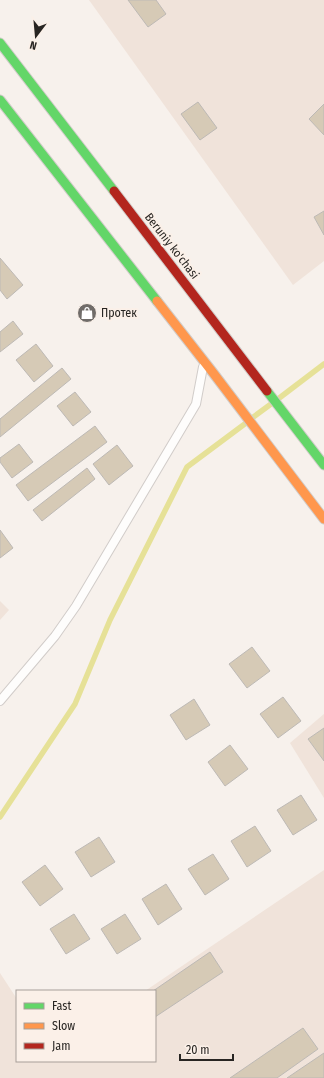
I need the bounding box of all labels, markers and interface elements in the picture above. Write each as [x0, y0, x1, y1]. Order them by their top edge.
north arrow [16, 16, 56, 56]
text: N [28, 38, 38, 52]
street label: Beruniy ko'chasi [142, 210, 202, 282]
shop icon: Протек [76, 302, 98, 324]
place label: Протек [101, 306, 137, 320]
legend [16, 990, 156, 1062]
text: Fast [52, 999, 71, 1013]
text: Slow [52, 1019, 75, 1033]
scale bar [180, 1036, 233, 1062]
text: Jam [52, 1039, 70, 1053]
text: 20 m [186, 1043, 210, 1057]

